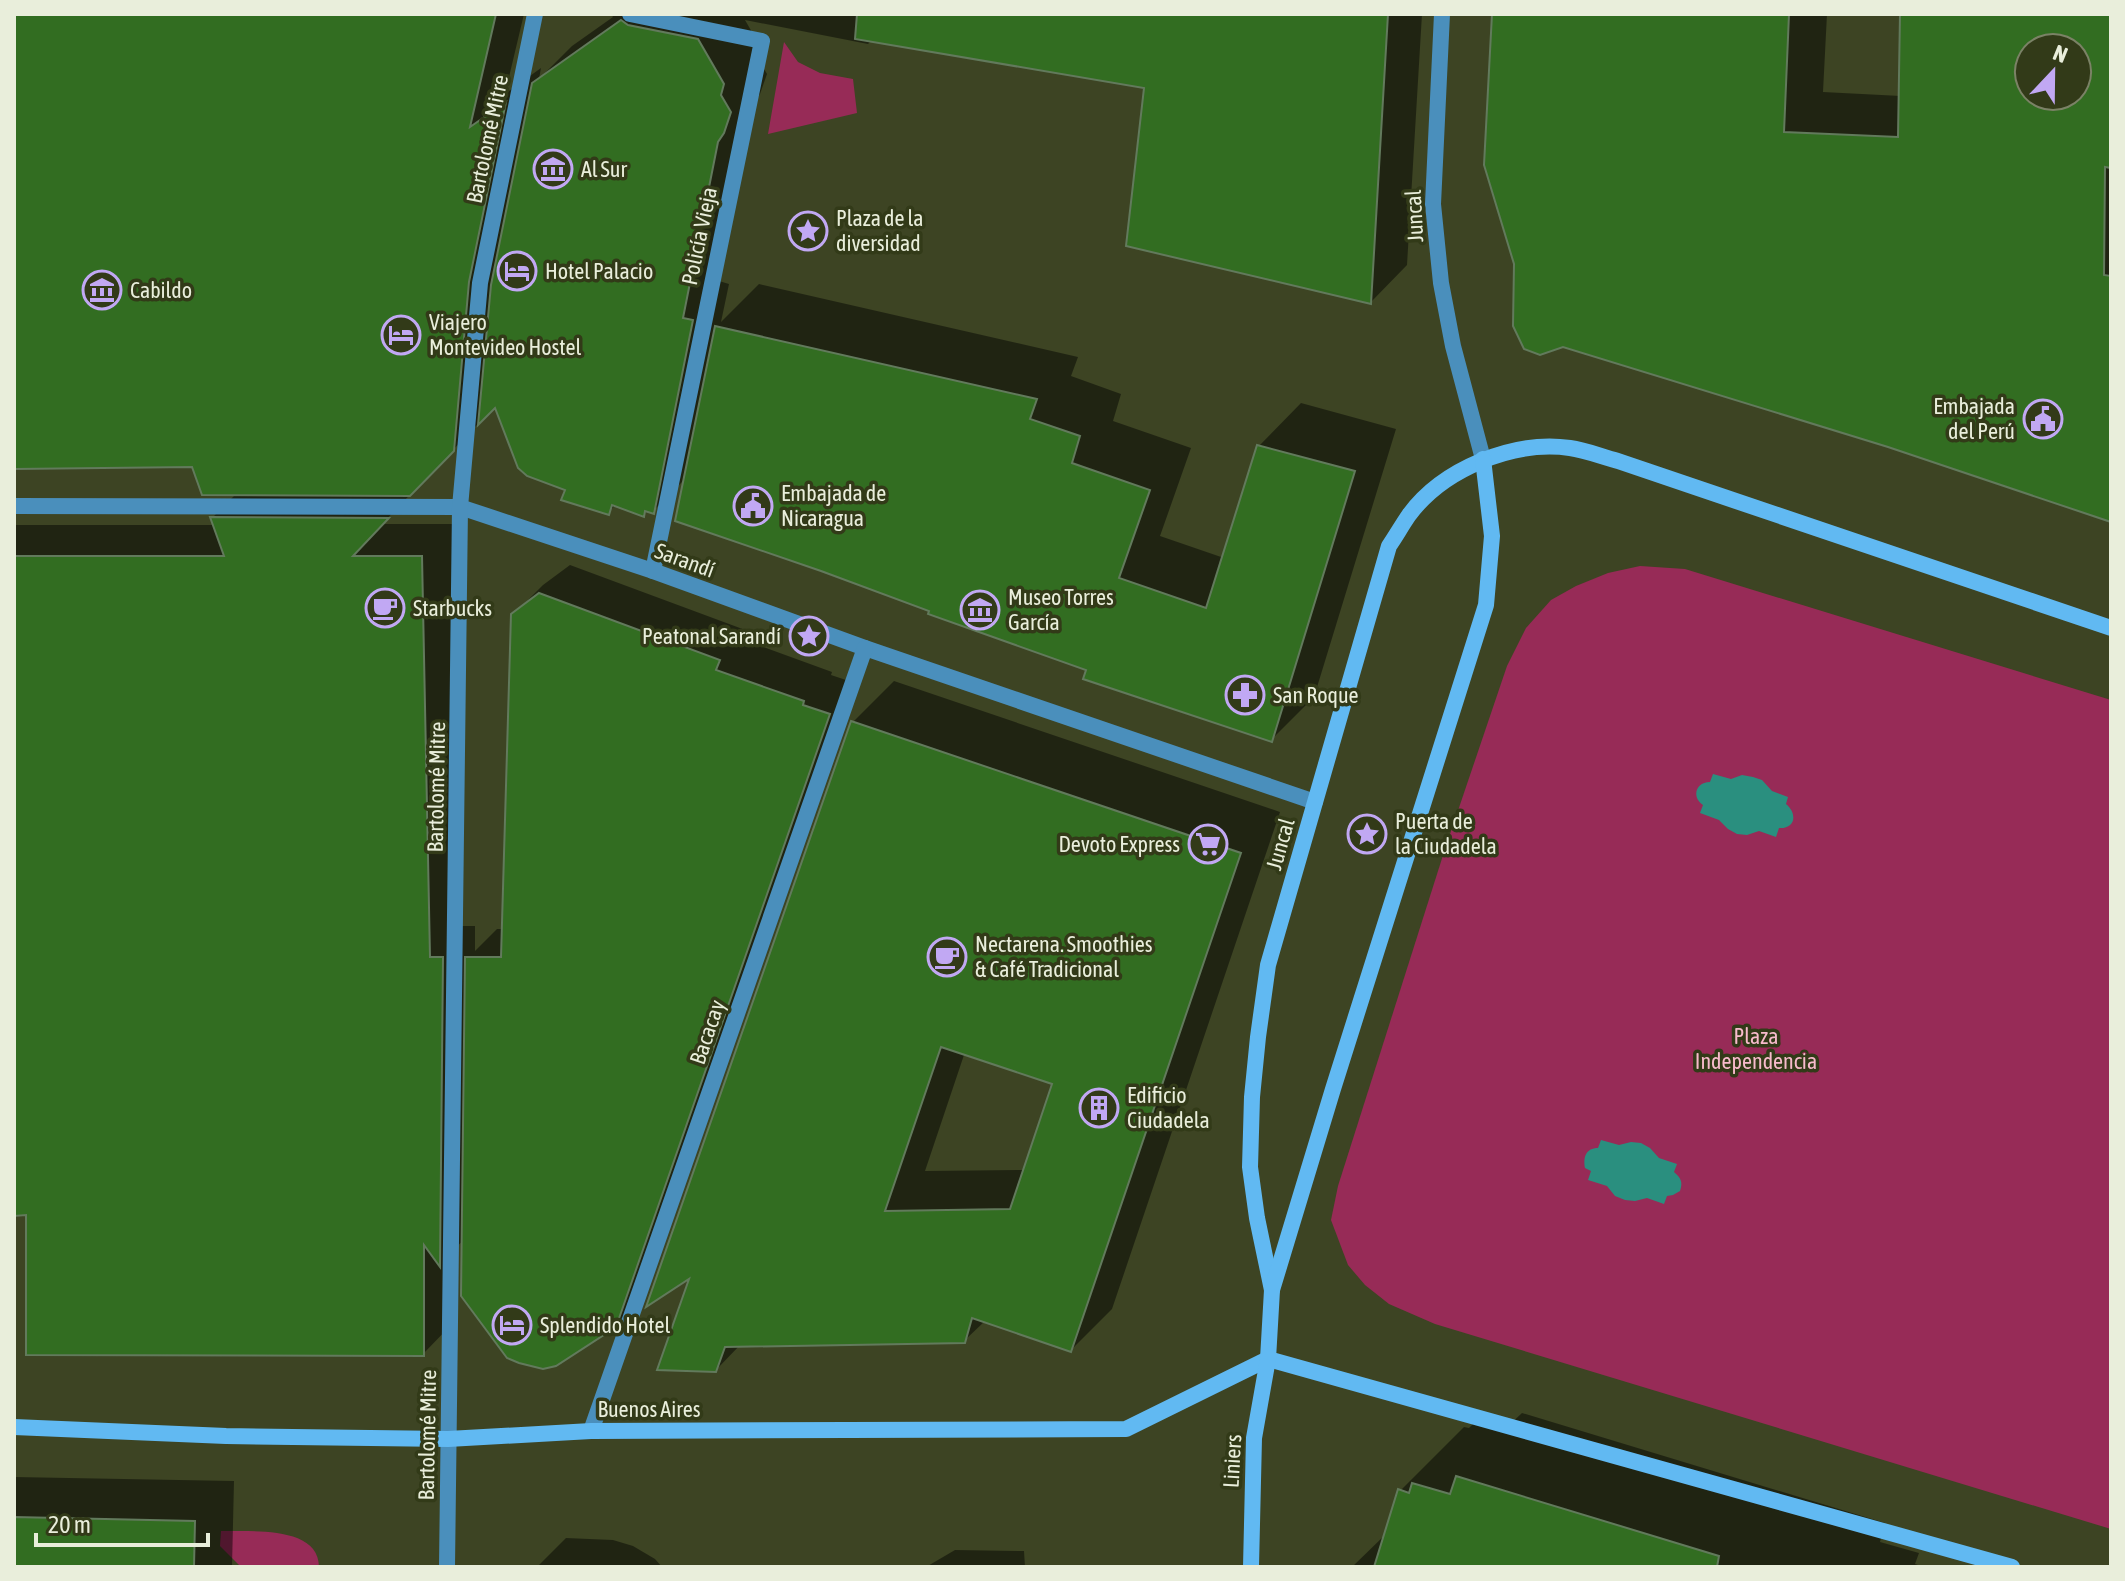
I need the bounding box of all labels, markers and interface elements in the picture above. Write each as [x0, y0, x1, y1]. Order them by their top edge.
north arrow [2013, 32, 2093, 112]
text: N [2050, 39, 2071, 68]
street label: Bartolomé Mitre [461, 72, 513, 206]
museum icon: Al Sur [532, 148, 574, 190]
place label: Al Sur [581, 156, 627, 182]
street label: Policía Vieja [676, 185, 722, 287]
street label: Juncal [1400, 189, 1428, 243]
place label: Plaza de la diversidad [836, 205, 924, 256]
place icon: Plaza de la diversidad [787, 210, 829, 252]
hotel icon: Hotel Palacio [496, 250, 538, 292]
place label: Hotel Palacio [545, 258, 653, 284]
museum icon: Cabildo [81, 269, 123, 311]
place label: Cabildo [130, 277, 192, 303]
place label: Viajero Montevideo Hostel [429, 309, 581, 360]
hotel icon: Viajero Montevideo Hostel [380, 314, 422, 356]
place label: Embajada del Perú [1933, 393, 2015, 444]
public building icon: Embajada del Perú [2022, 398, 2064, 440]
place label: Embajada de Nicaragua [781, 480, 886, 531]
public building icon: Embajada de Nicaragua [732, 485, 774, 527]
street label: Sarandí [651, 537, 719, 583]
place label: Museo Torres García [1008, 584, 1114, 635]
cafe icon: Starbucks [364, 587, 406, 629]
museum icon: Museo Torres García [959, 589, 1001, 631]
place label: Starbucks [413, 595, 492, 621]
place icon: Peatonal Sarandí [788, 615, 830, 657]
place label: Peatonal Sarandí [642, 623, 781, 649]
pharmacy icon: San Roque [1224, 674, 1266, 716]
place label: San Roque [1273, 682, 1359, 708]
street label: Bartolomé Mitre [422, 721, 450, 853]
place label: Puerta de la Ciudadela [1395, 808, 1497, 859]
place icon: Puerta de la Ciudadela [1346, 813, 1388, 855]
street label: Juncal [1260, 815, 1300, 873]
supermarket icon: Devoto Express [1187, 823, 1229, 865]
place label: Devoto Express [1059, 831, 1180, 857]
place label: Nectarena. Smoothies & Café Tradicional [975, 931, 1153, 982]
cafe icon: Nectarena. Smoothies & Café Tradicional [926, 936, 968, 978]
street label: Bacacay [684, 996, 730, 1068]
park label: Plaza Independencia [1695, 1023, 1817, 1074]
place label: Edificio Ciudadela [1127, 1082, 1210, 1133]
building icon: Edificio Ciudadela [1078, 1087, 1120, 1129]
hotel icon: Splendido Hotel [491, 1304, 533, 1346]
place label: Splendido Hotel [540, 1312, 670, 1338]
street label: Bartolomé Mitre [413, 1369, 441, 1501]
street label: Buenos Aires [598, 1396, 701, 1422]
street label: Liniers [1218, 1433, 1246, 1488]
scale bar [36, 1497, 208, 1547]
text: 20 m [48, 1511, 91, 1538]

